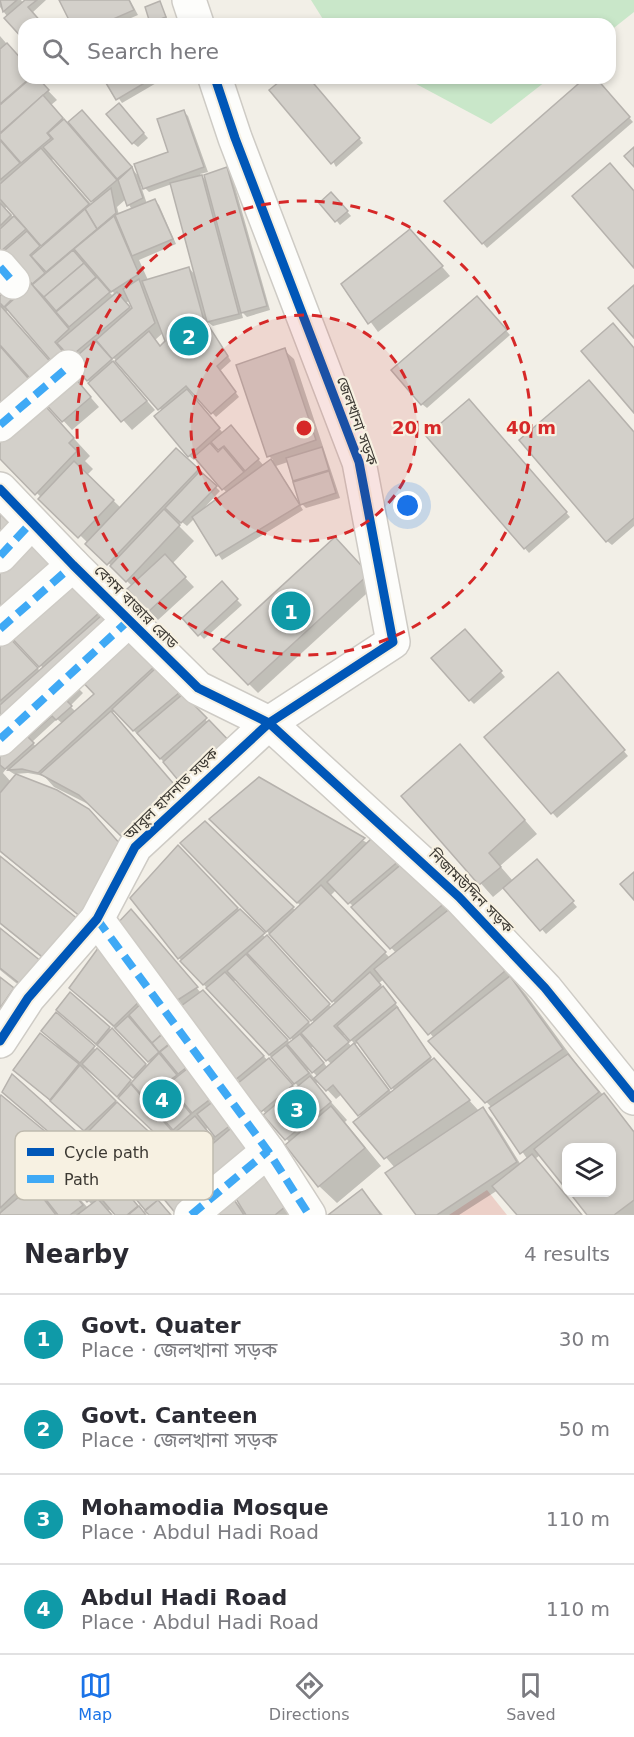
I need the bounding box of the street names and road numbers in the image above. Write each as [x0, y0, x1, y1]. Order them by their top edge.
street label: জেলখানা সড়ক [333, 374, 382, 469]
street label: বেগম বাজার রোড [91, 562, 182, 653]
street label: আবুল হাসনাত সড়ক [119, 744, 222, 844]
street label: নিজামউদ্দিন সড়ক [424, 844, 518, 938]

